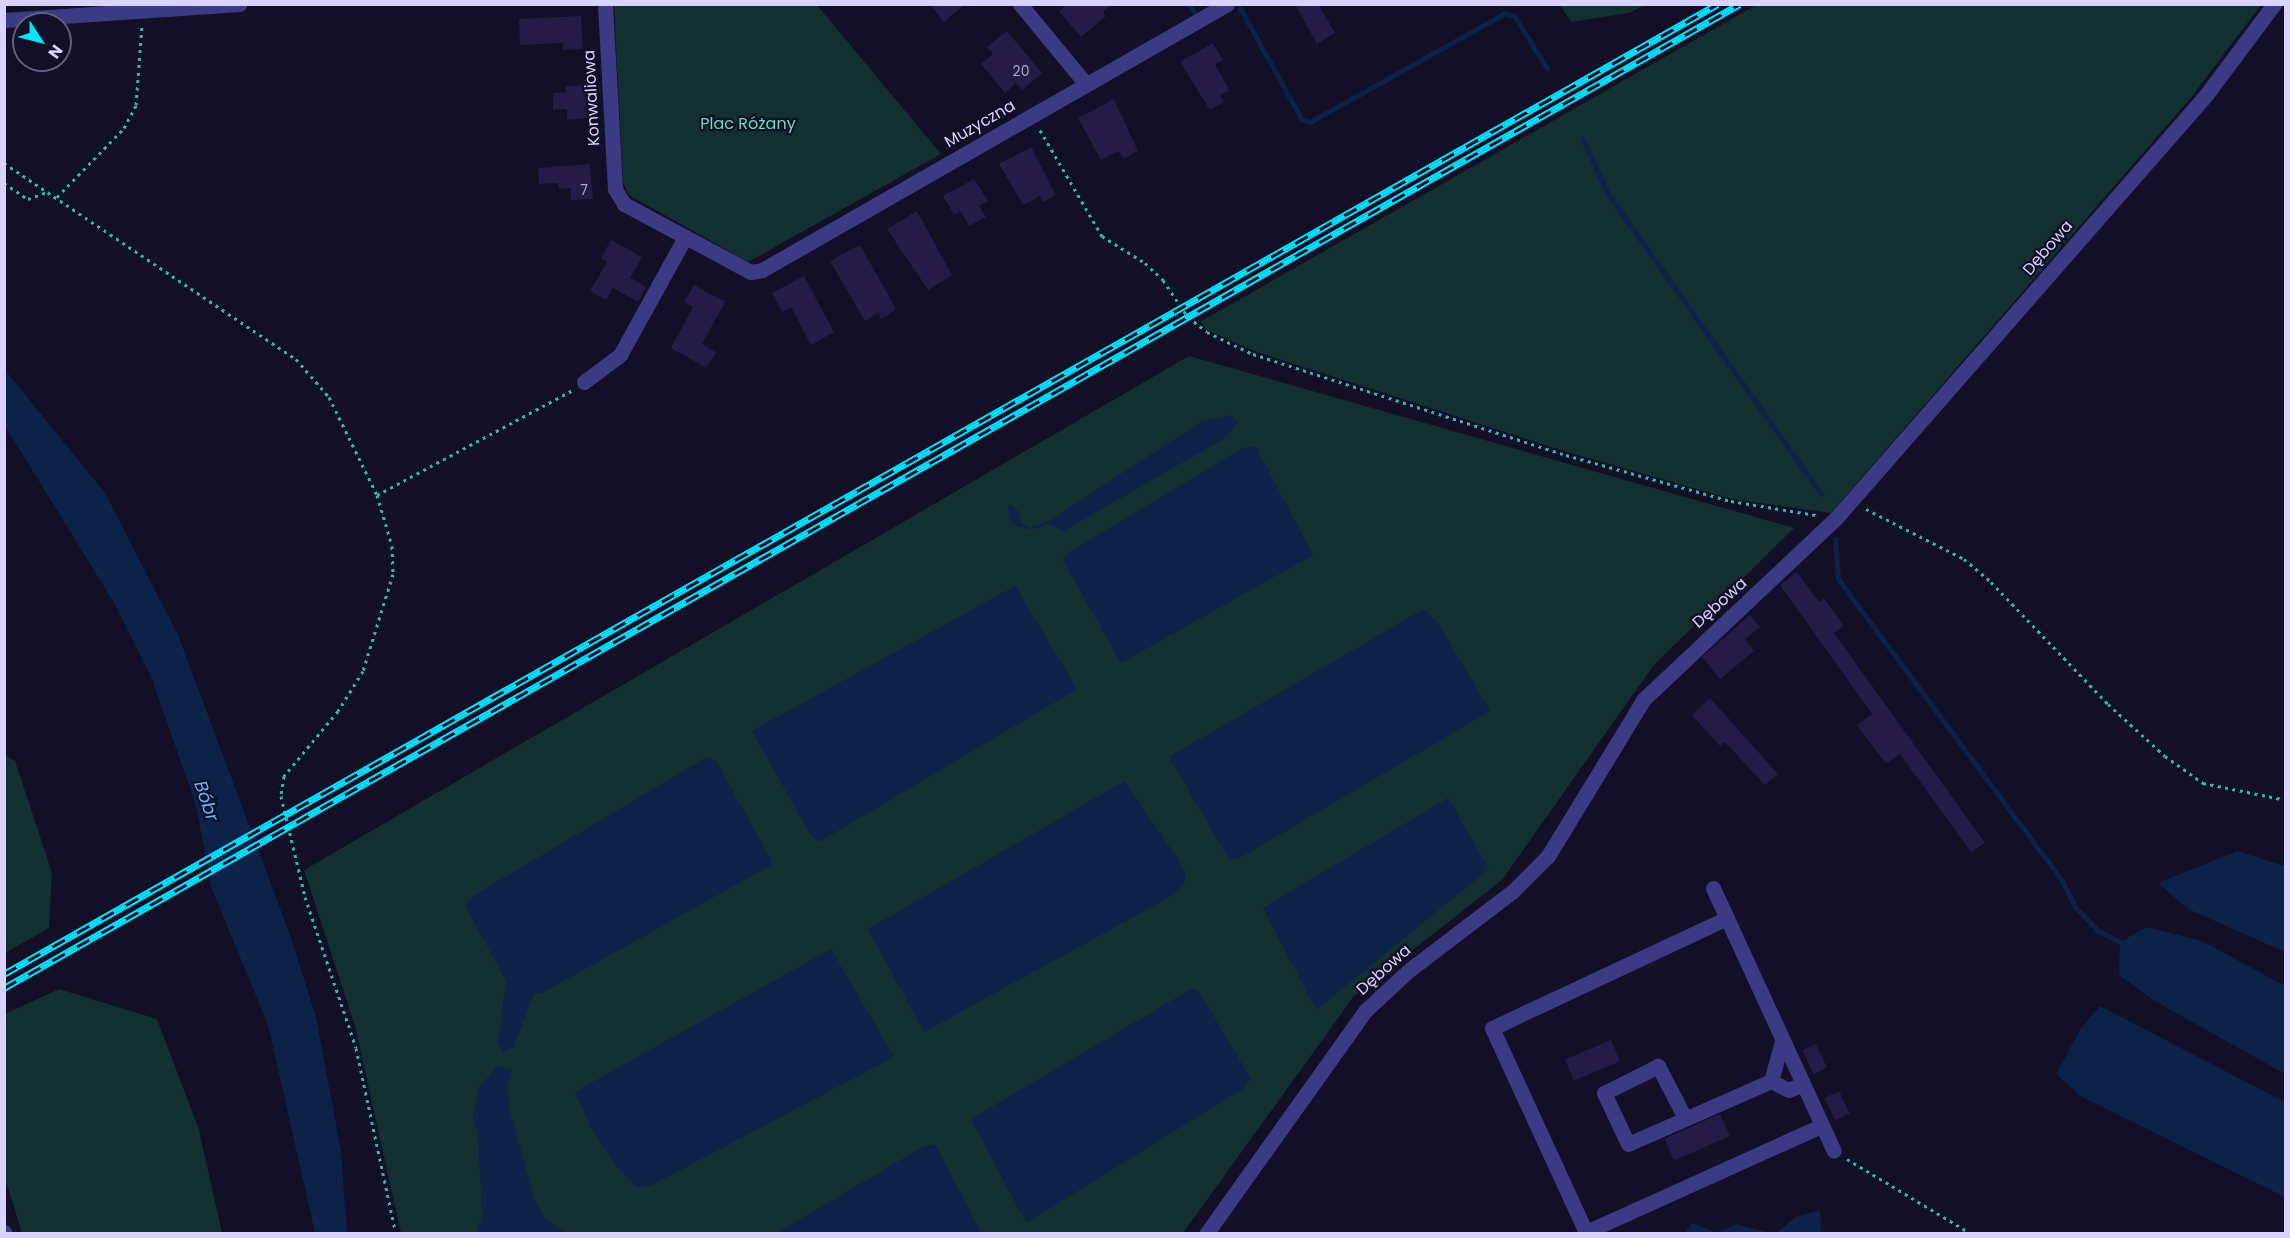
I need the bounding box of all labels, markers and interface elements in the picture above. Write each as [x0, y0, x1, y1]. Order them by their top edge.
north arrow [12, 12, 72, 72]
text: N [43, 40, 68, 63]
street label: Konwaliowa [580, 50, 604, 146]
house number: 20 [1013, 63, 1029, 79]
street label: Muzyczna [941, 96, 1019, 152]
park label: Plac Różany [700, 114, 796, 134]
house number: 7 [580, 182, 588, 198]
street label: Dębowa [2019, 217, 2077, 279]
street label: Dębowa [1689, 574, 1751, 632]
water label: Bóbr [189, 778, 223, 824]
street label: Dębowa [1353, 941, 1415, 999]

